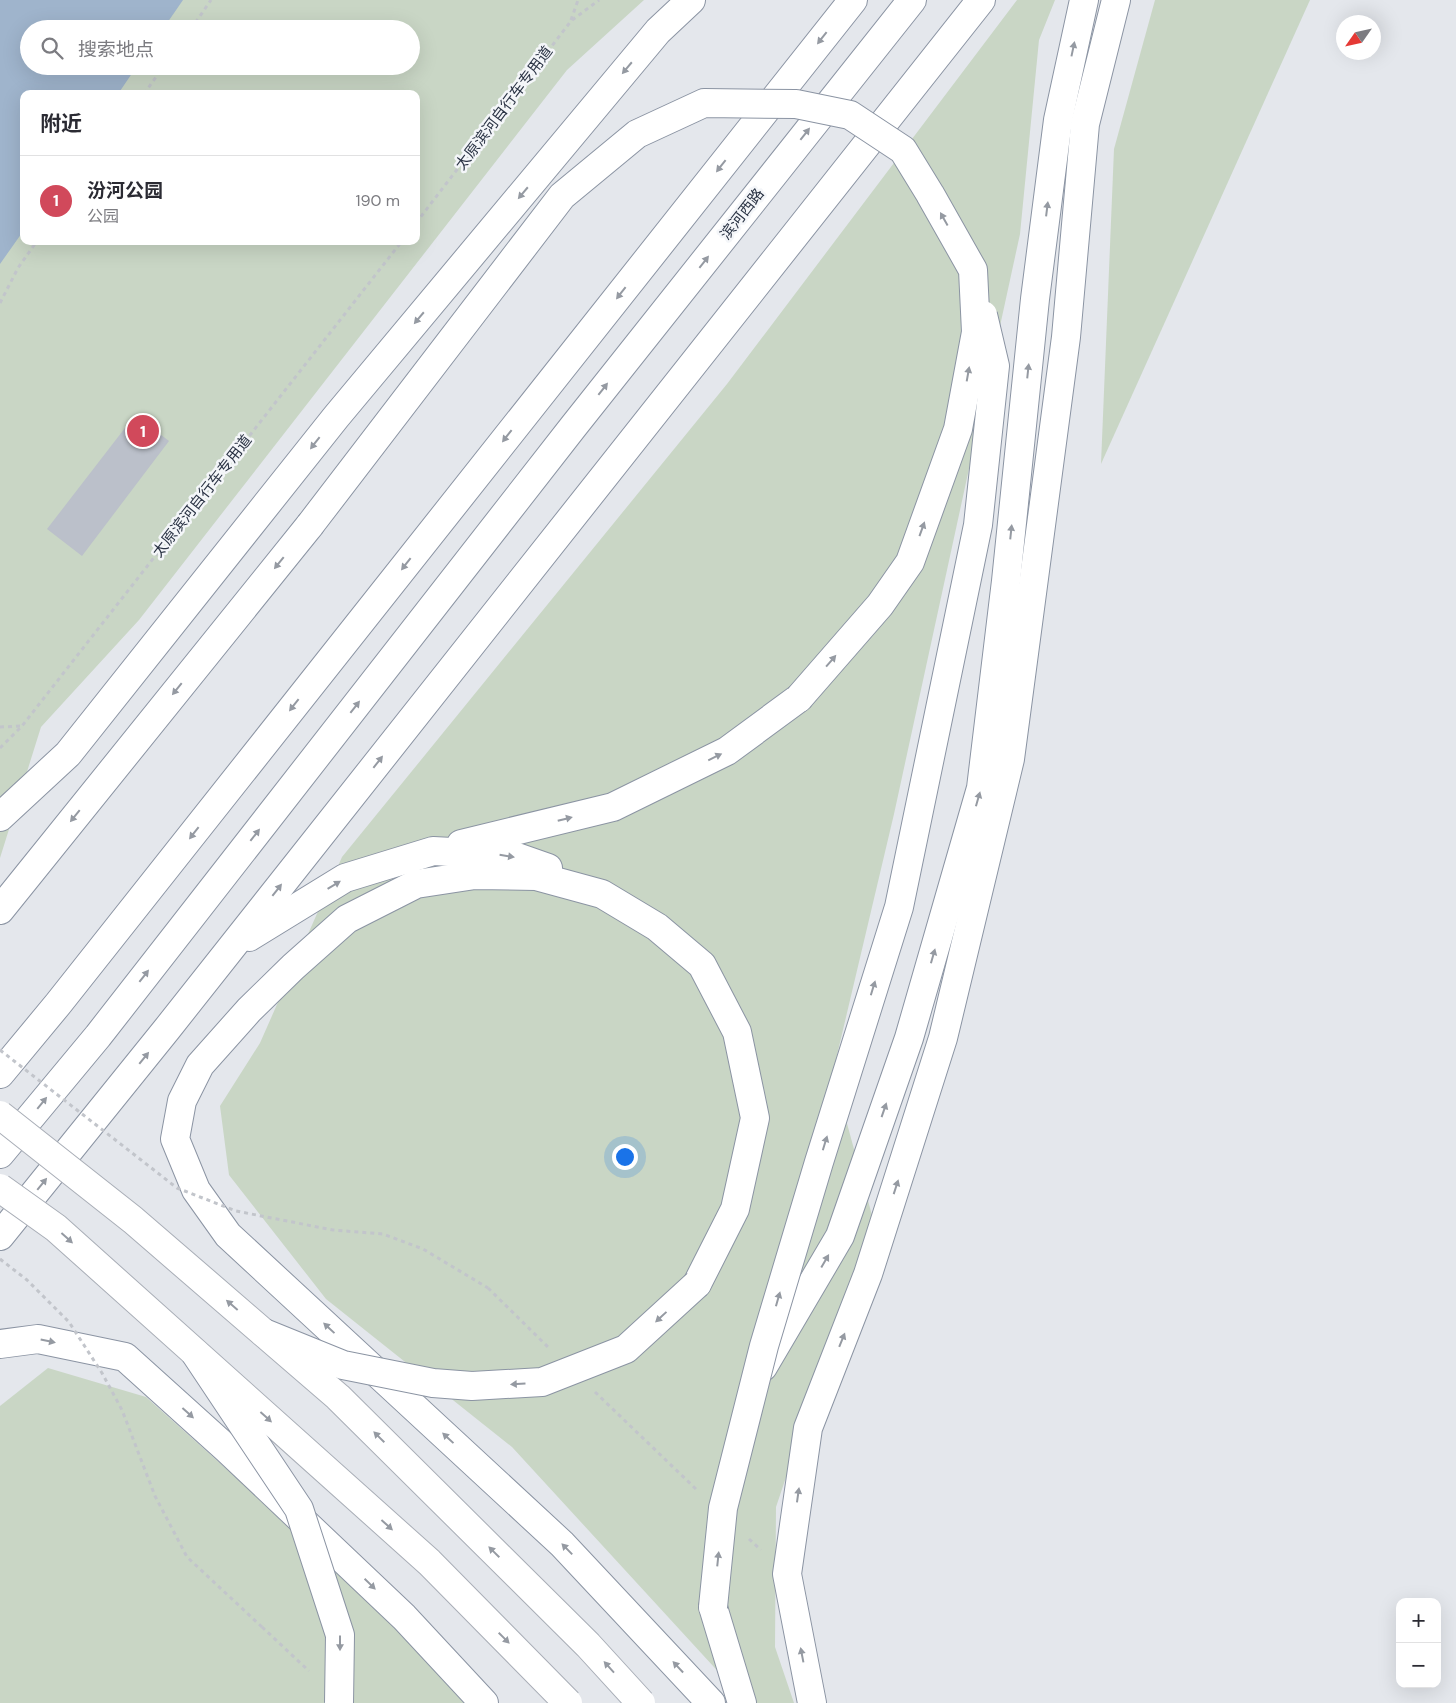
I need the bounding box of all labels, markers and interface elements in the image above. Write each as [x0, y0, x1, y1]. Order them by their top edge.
north arrow [1336, 15, 1381, 60]
search box [20, 20, 420, 75]
one-way arrow [817, 31, 828, 44]
icon: search [38, 34, 66, 62]
text: 搜索地点 [78, 37, 154, 62]
street label: 太原滨河自行车专用道 [451, 42, 557, 174]
one-way arrow [1069, 42, 1077, 57]
one-way arrow [622, 62, 633, 74]
text: 附近 [40, 110, 82, 138]
one-way arrow [800, 128, 811, 141]
one-way arrow [716, 159, 727, 172]
text: 汾河公园 [87, 178, 163, 203]
street label: 滨河西路 [716, 184, 768, 244]
one-way arrow [518, 187, 529, 199]
text: 1 [53, 190, 59, 211]
text: 190 m [356, 190, 400, 211]
one-way arrow [1043, 201, 1051, 217]
text: 公园 [87, 206, 119, 227]
one-way arrow [940, 213, 949, 226]
one-way arrow [699, 256, 710, 269]
one-way arrow [615, 286, 626, 299]
one-way arrow [413, 311, 424, 324]
one-way arrow [1024, 362, 1032, 378]
one-way arrow [965, 365, 973, 381]
one-way arrow [598, 383, 609, 396]
pin: 1 [127, 412, 159, 450]
one-way arrow [501, 430, 512, 443]
street label: 太原滨河自行车专用道 [148, 431, 256, 561]
one-way arrow [310, 436, 321, 449]
one-way arrow [918, 521, 926, 536]
one-way arrow [1007, 524, 1015, 540]
one-way arrow [274, 556, 285, 569]
one-way arrow [401, 557, 411, 571]
one-way arrow [825, 655, 836, 668]
one-way arrow [172, 683, 183, 696]
one-way arrow [289, 698, 300, 711]
one-way arrow [349, 701, 360, 714]
one-way arrow [707, 753, 722, 761]
one-way arrow [373, 756, 384, 769]
one-way arrow [974, 792, 982, 807]
one-way arrow [70, 809, 81, 822]
one-way arrow [558, 815, 573, 823]
one-way arrow [188, 826, 199, 839]
one-way arrow [249, 829, 260, 842]
one-way arrow [500, 852, 516, 860]
one-way arrow [327, 881, 340, 890]
one-way arrow [272, 883, 283, 896]
one-way arrow [929, 948, 937, 963]
one-way arrow [138, 970, 149, 983]
one-way arrow [870, 981, 878, 996]
one-way arrow [138, 1052, 149, 1065]
one-way arrow [36, 1097, 47, 1109]
one-way arrow [880, 1103, 888, 1118]
one-way arrow [821, 1136, 829, 1151]
your location [612, 1144, 638, 1170]
one-way arrow [36, 1178, 47, 1191]
one-way arrow [893, 1179, 900, 1194]
one-way arrow [61, 1232, 73, 1244]
one-way arrow [820, 1255, 829, 1268]
one-way arrow [775, 1291, 783, 1306]
one-way arrow [226, 1300, 239, 1311]
one-way arrow [656, 1311, 668, 1323]
one-way arrow [323, 1322, 335, 1334]
one-way arrow [839, 1333, 847, 1347]
one-way arrow [41, 1337, 56, 1345]
one-way arrow [510, 1380, 526, 1388]
one-way arrow [181, 1407, 193, 1419]
one-way arrow [260, 1411, 272, 1423]
one-way arrow [373, 1431, 385, 1443]
one-way arrow [442, 1432, 454, 1444]
one-way arrow [794, 1487, 802, 1503]
one-way arrow [381, 1519, 393, 1531]
one-way arrow [561, 1543, 573, 1555]
one-way arrow [488, 1546, 500, 1558]
one-way arrow [714, 1551, 722, 1567]
one-way arrow [363, 1578, 375, 1590]
map controls [1396, 1598, 1441, 1688]
button: + [1396, 1598, 1441, 1643]
one-way arrow [498, 1632, 510, 1644]
one-way arrow [336, 1636, 344, 1652]
button: − [1396, 1643, 1441, 1688]
one-way arrow [798, 1647, 806, 1663]
one-way arrow [603, 1661, 614, 1673]
one-way arrow [672, 1662, 684, 1674]

